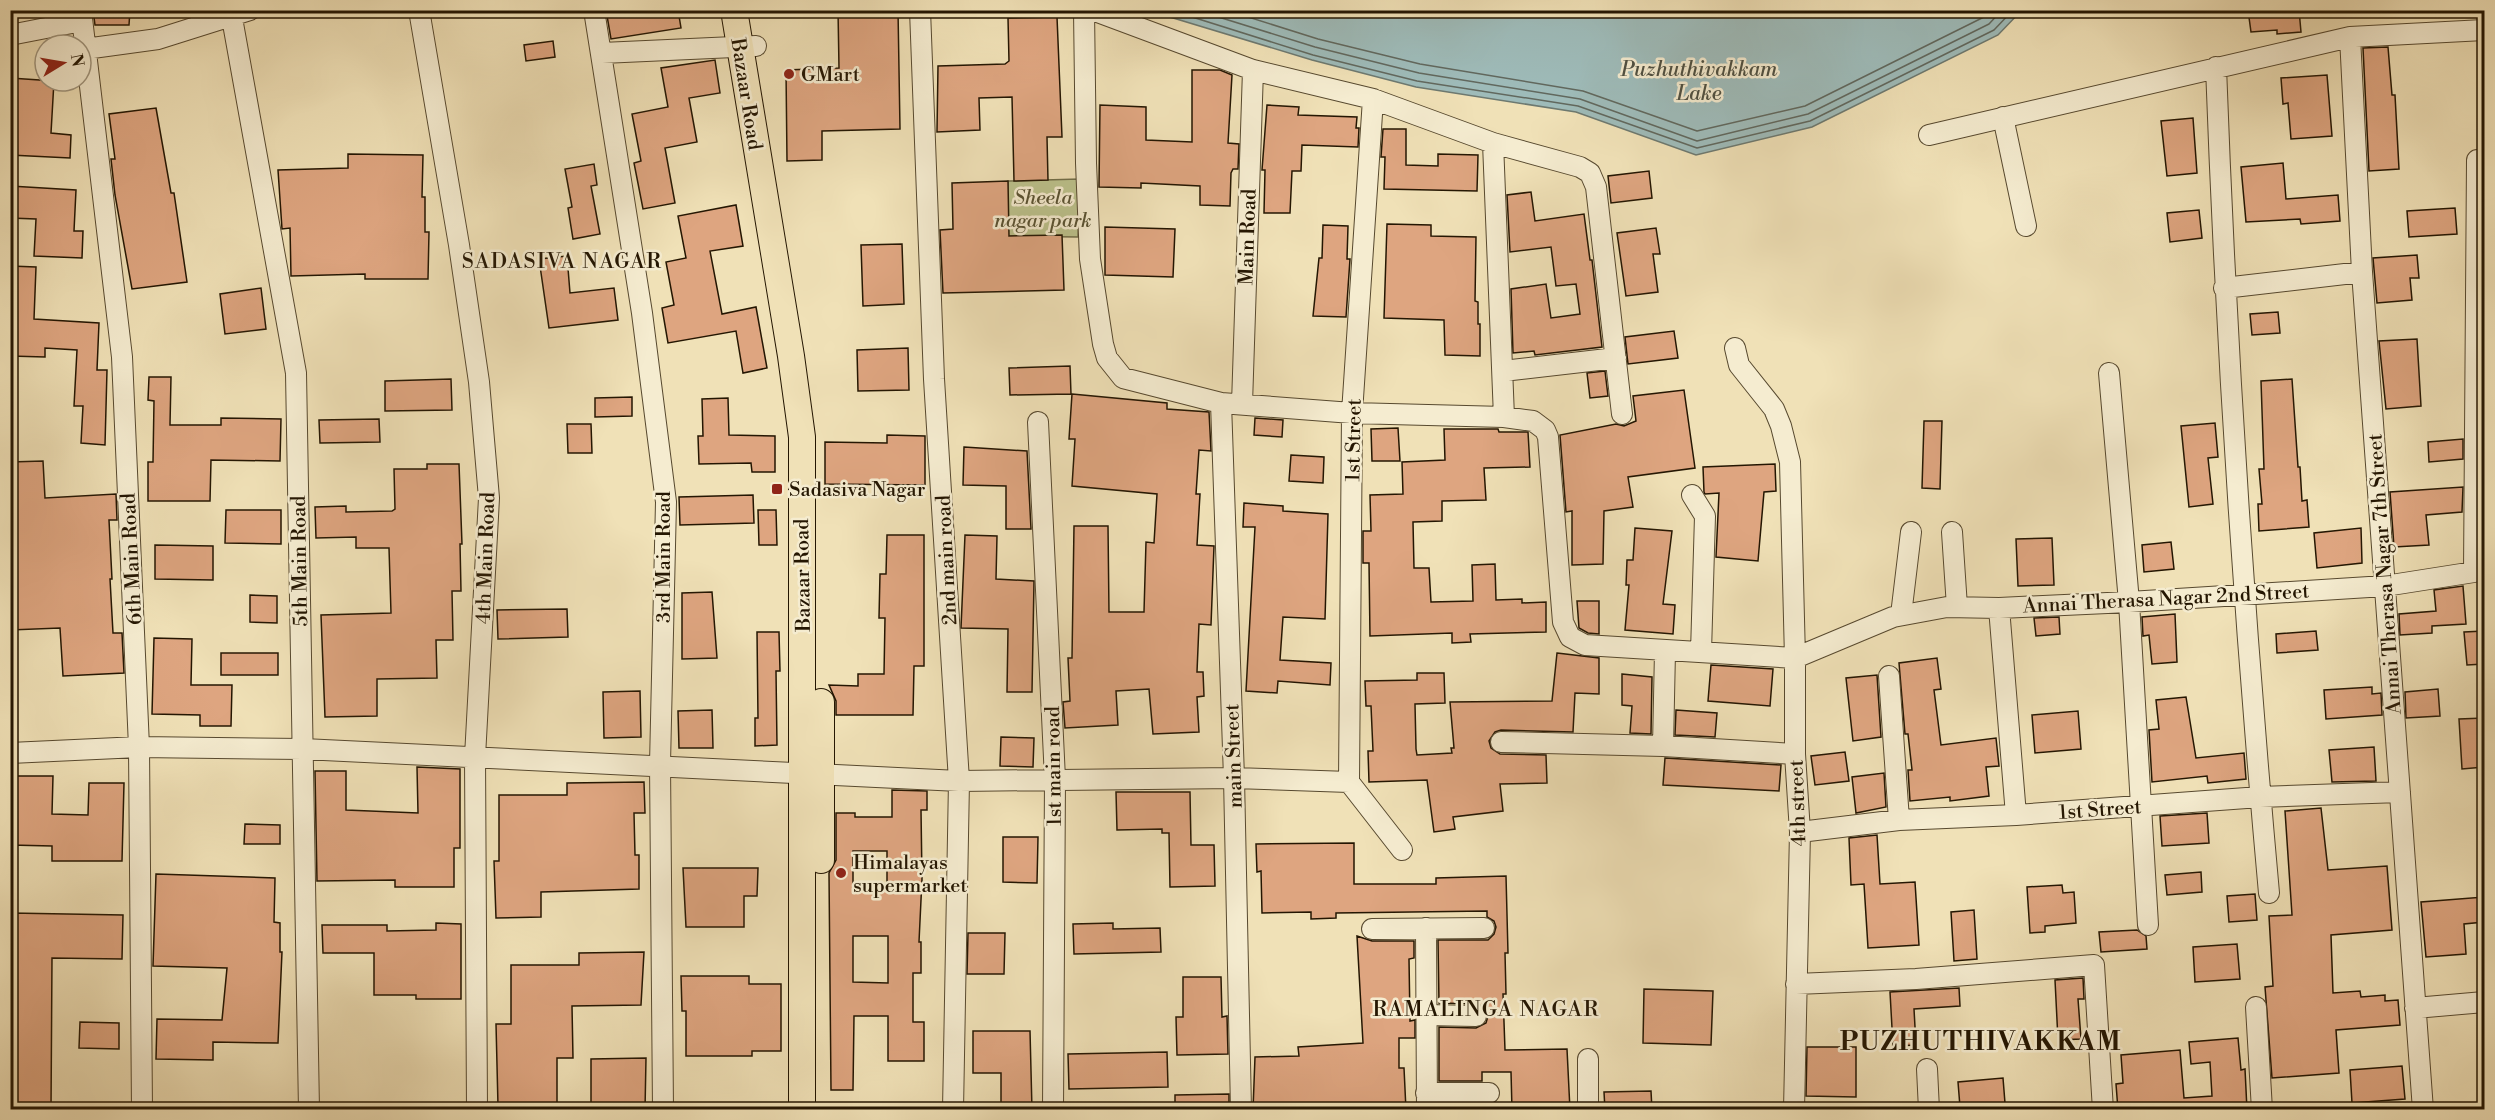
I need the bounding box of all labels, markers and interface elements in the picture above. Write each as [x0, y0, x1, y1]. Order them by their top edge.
north arrow [33, 33, 93, 93]
street label: Bazaar Road [724, 35, 767, 153]
text: N [66, 52, 88, 69]
water label: Puzhuthivakkam Lake [1620, 57, 1778, 107]
place label: GMart [801, 63, 860, 88]
marker: GMart [782, 67, 796, 81]
park label: Sheela nagar park [995, 186, 1091, 234]
street label: Main Road [1234, 188, 1263, 286]
district label: SADASIVA NAGAR [462, 249, 662, 275]
street label: 1st Street [1341, 398, 1368, 482]
street label: Annai Therasa Nagar 7th Street [2363, 433, 2408, 716]
place label: Sadasiva Nagar [789, 478, 926, 503]
marker: Sadasiva Nagar [770, 482, 784, 496]
street label: 3rd Main Road [652, 490, 677, 623]
street label: 4th Main Road [472, 491, 501, 624]
street label: 6th Main Road [117, 492, 148, 626]
street label: 2nd main road [932, 494, 963, 626]
street label: 5th Main Road [287, 495, 314, 627]
street label: Bazaar Road [790, 518, 817, 633]
street label: Annai Therasa Nagar 2nd Street [2021, 580, 2310, 620]
street label: main Street [1220, 703, 1249, 809]
street label: 1st main road [1041, 705, 1068, 826]
street label: 4th street [1784, 759, 1813, 847]
street label: 1st Street [2058, 795, 2142, 826]
place label: Himalayas supermarket [853, 851, 967, 899]
marker: Himalayas supermarket [834, 866, 848, 880]
district label: RAMALINGA NAGAR [1373, 997, 1599, 1023]
district label: PUZHUTHIVAKKAM [1840, 1026, 2122, 1058]

